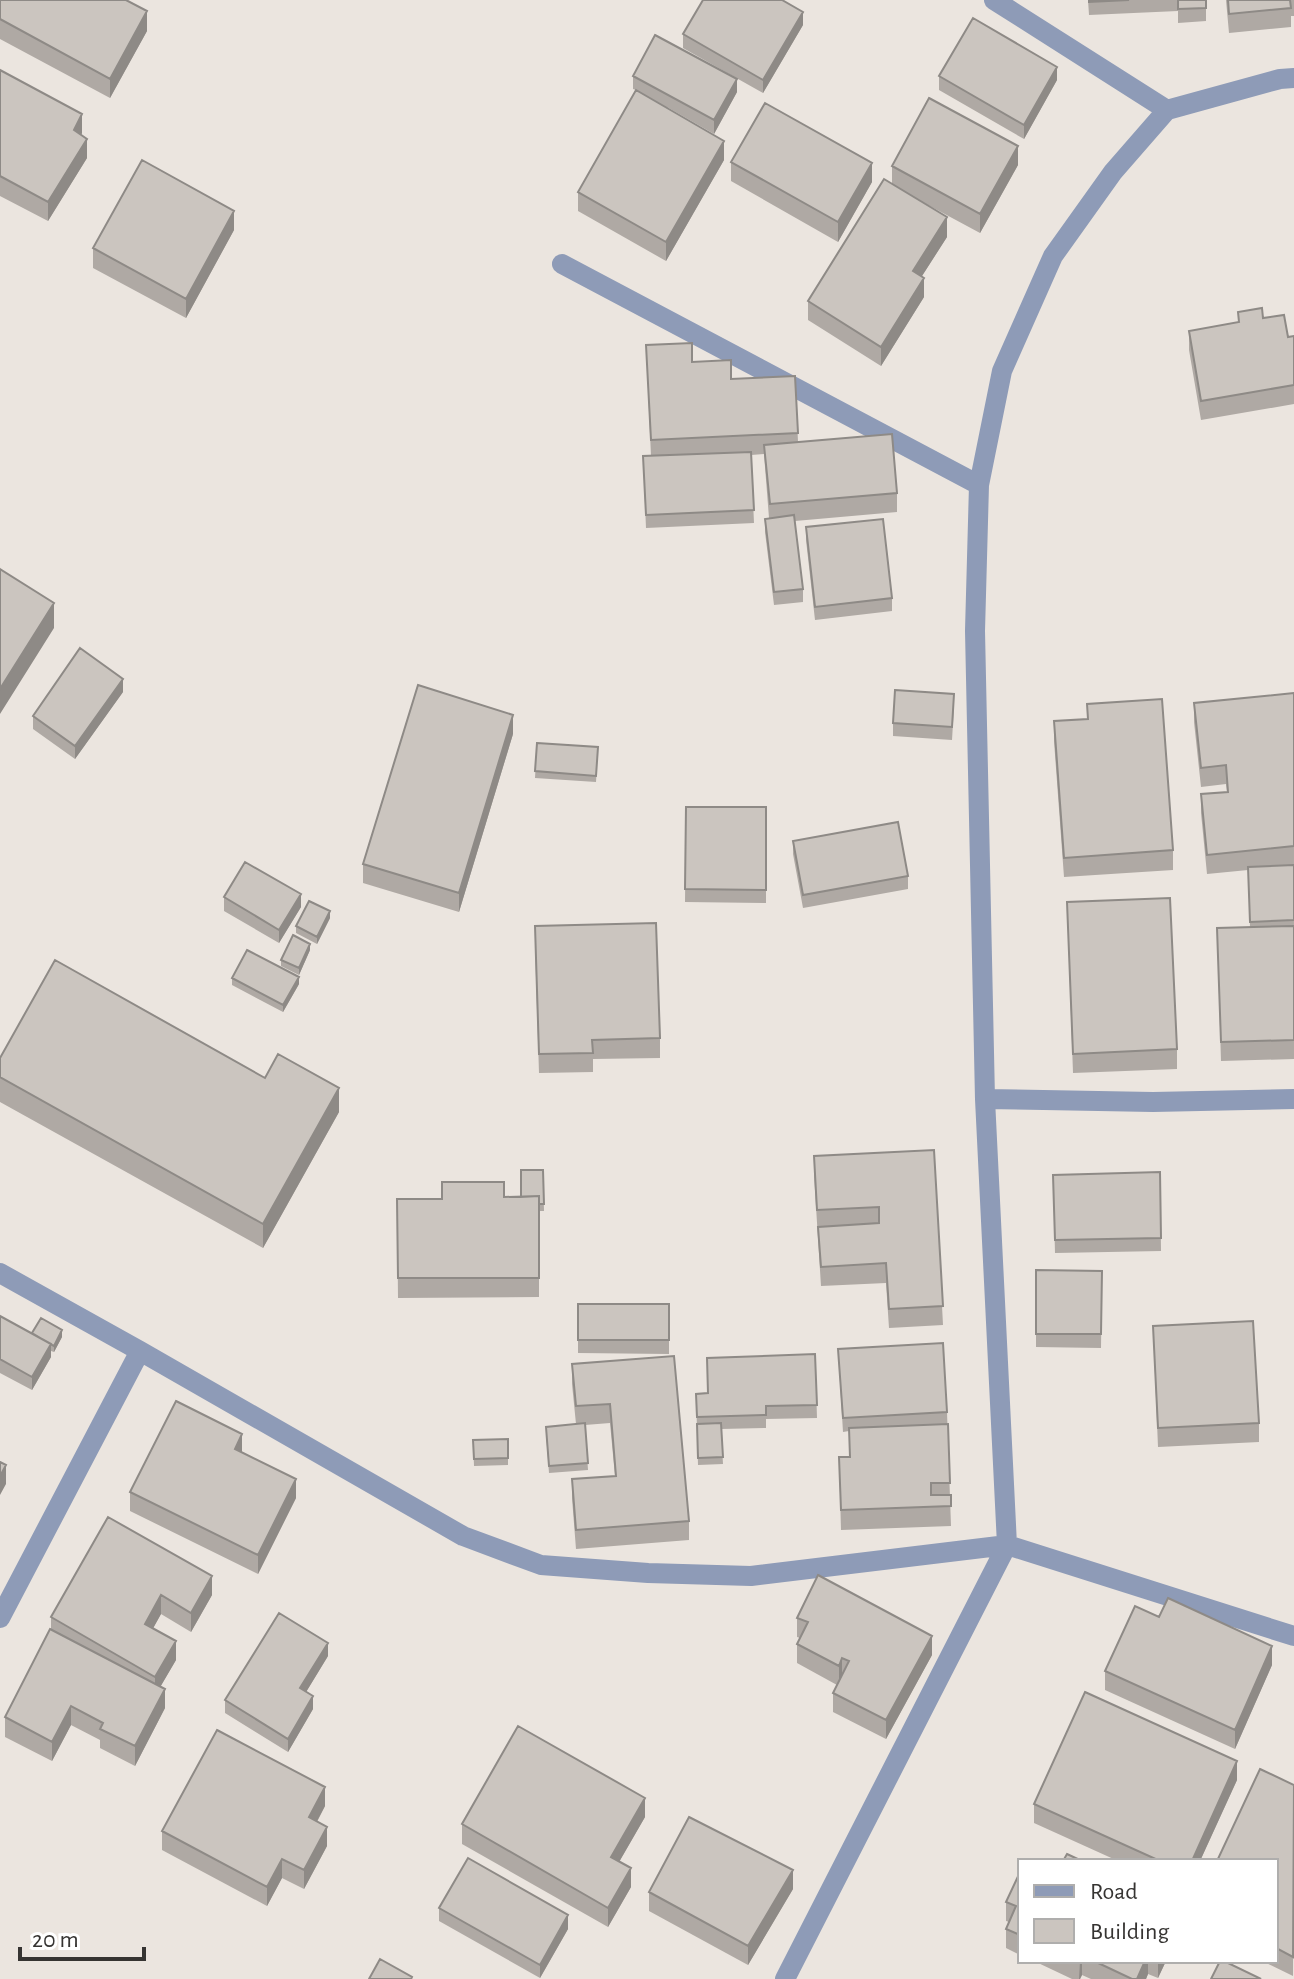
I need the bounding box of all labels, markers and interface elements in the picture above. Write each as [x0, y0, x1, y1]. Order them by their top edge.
legend [1018, 1859, 1278, 1963]
text: Road [1090, 1880, 1138, 1904]
scale bar [20, 1911, 144, 1961]
text: Building [1090, 1920, 1169, 1944]
text: 20 m [32, 1928, 79, 1952]

